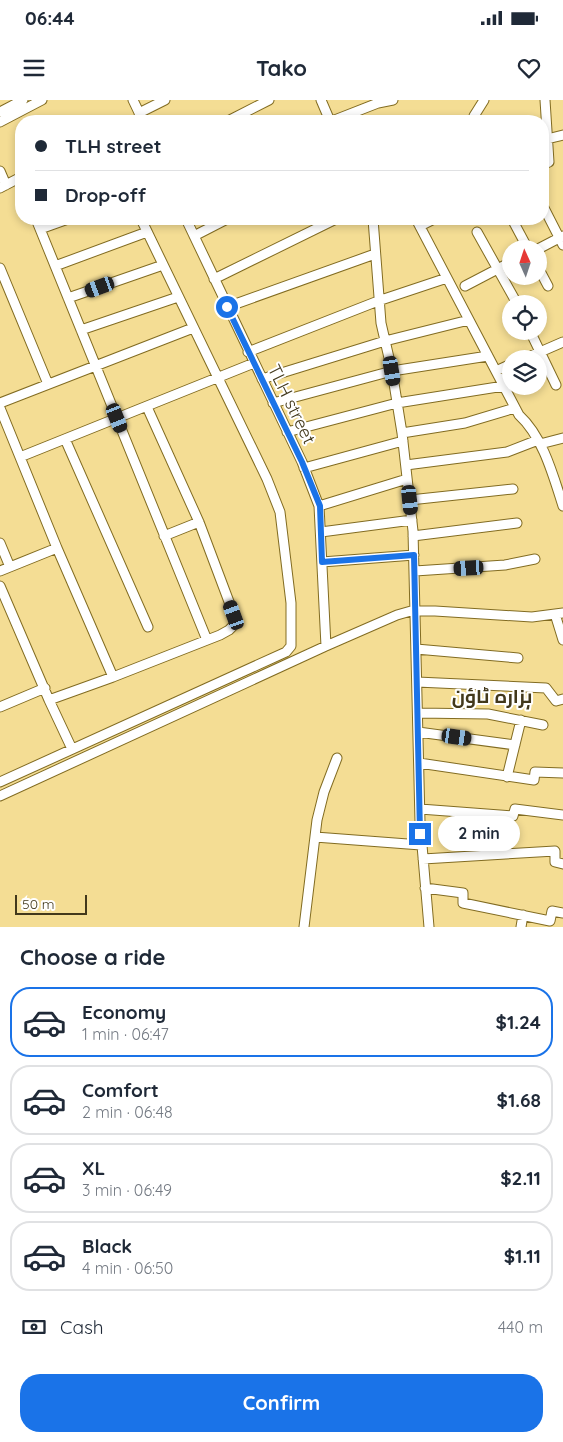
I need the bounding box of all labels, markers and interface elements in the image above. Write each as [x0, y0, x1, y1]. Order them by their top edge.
text: 06:44 [25, 6, 75, 30]
icon: menu [20, 54, 48, 82]
text: Tako [256, 54, 307, 82]
icon: heart [515, 54, 543, 82]
text: TLH street [65, 134, 162, 158]
text: Drop-off [65, 183, 146, 207]
north arrow [502, 240, 548, 285]
map controls [502, 240, 547, 395]
car [83, 275, 116, 299]
button: locate [502, 295, 547, 340]
route start [216, 296, 238, 318]
button: layers [502, 350, 547, 395]
car [382, 355, 401, 387]
street label: TLH street [263, 360, 321, 448]
car [104, 401, 129, 435]
car [400, 484, 419, 516]
car [453, 560, 484, 576]
car [221, 598, 246, 632]
district label: ہزارہ ٹاؤن [452, 684, 532, 710]
car [441, 727, 472, 747]
callout: 2 min [438, 816, 520, 852]
route end [409, 823, 431, 845]
text: 2 min [458, 823, 500, 843]
scale bar [15, 892, 88, 915]
text: 50 m [22, 895, 55, 913]
text: Choose a ride [20, 943, 165, 971]
icon: car [22, 1000, 67, 1045]
text: Economy [82, 1000, 166, 1024]
text: $1.24 [496, 1010, 541, 1034]
text: 1 min · 06:47 [82, 1024, 169, 1044]
icon: car [22, 1078, 67, 1123]
text: Comfort [82, 1078, 159, 1102]
text: $1.68 [497, 1088, 541, 1112]
text: 2 min · 06:48 [82, 1102, 173, 1122]
icon: car [22, 1156, 67, 1201]
text: XL [82, 1156, 105, 1180]
text: $2.11 [500, 1166, 541, 1190]
text: 3 min · 06:49 [82, 1180, 172, 1200]
icon: car [22, 1234, 67, 1279]
text: Black [82, 1234, 132, 1258]
text: $1.11 [504, 1244, 541, 1268]
text: 4 min · 06:50 [82, 1258, 173, 1278]
icon: cash [20, 1313, 48, 1341]
text: Cash [60, 1315, 104, 1339]
text: 440 m [498, 1317, 543, 1337]
button: Confirm [20, 1374, 543, 1432]

